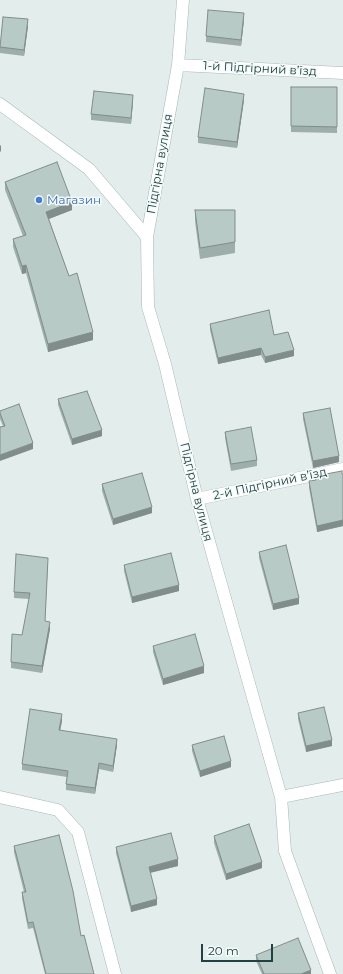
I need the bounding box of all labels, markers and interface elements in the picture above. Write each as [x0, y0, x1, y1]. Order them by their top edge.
street label: 1-й Підгірний в’їзд [203, 59, 317, 79]
street label: Підгірна вулиця [144, 113, 176, 215]
place label: Магазин [47, 193, 101, 207]
marker: Магазин [34, 195, 44, 205]
street label: Підгірна вулиця [177, 441, 215, 543]
street label: 2-й Підгірний в’їзд [212, 465, 328, 503]
scale bar [203, 936, 275, 962]
text: 20 m [208, 943, 239, 958]

